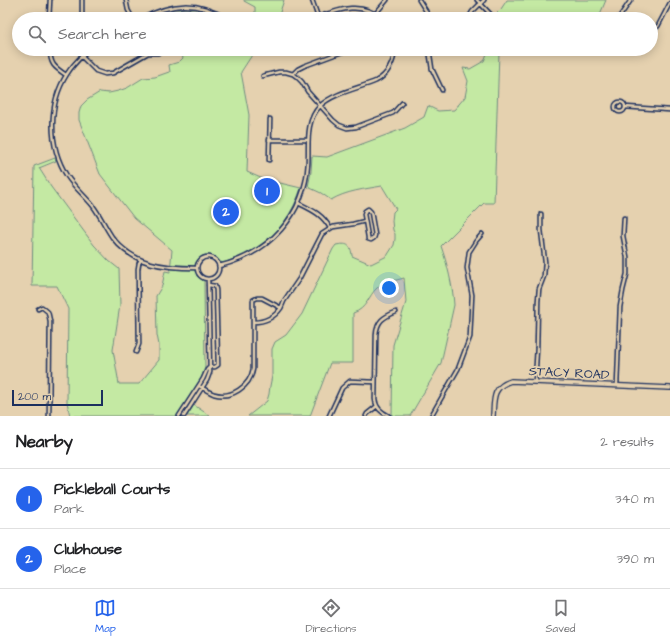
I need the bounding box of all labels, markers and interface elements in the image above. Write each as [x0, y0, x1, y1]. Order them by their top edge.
search box [12, 12, 658, 56]
icon: search [26, 23, 48, 45]
text: Search here [58, 24, 147, 45]
pin: 1 [254, 176, 280, 206]
pin: 2 [213, 197, 239, 227]
your location [379, 278, 399, 298]
street label: STACY ROAD [528, 362, 610, 384]
scale bar [12, 388, 103, 407]
text: 200 m [18, 389, 51, 404]
text: Nearby [16, 430, 73, 454]
text: 2 results [600, 433, 654, 451]
text: Pickleball Courts [54, 479, 170, 500]
text: 1 [28, 490, 30, 508]
text: 340 m [615, 490, 654, 508]
text: Park [54, 500, 84, 518]
text: Clubhouse [54, 539, 122, 560]
text: 2 [25, 550, 33, 568]
text: 390 m [616, 550, 654, 568]
text: Place [54, 560, 86, 578]
tab: Map [94, 597, 116, 636]
tab: Directions [305, 597, 357, 636]
tab: Saved [546, 597, 576, 636]

